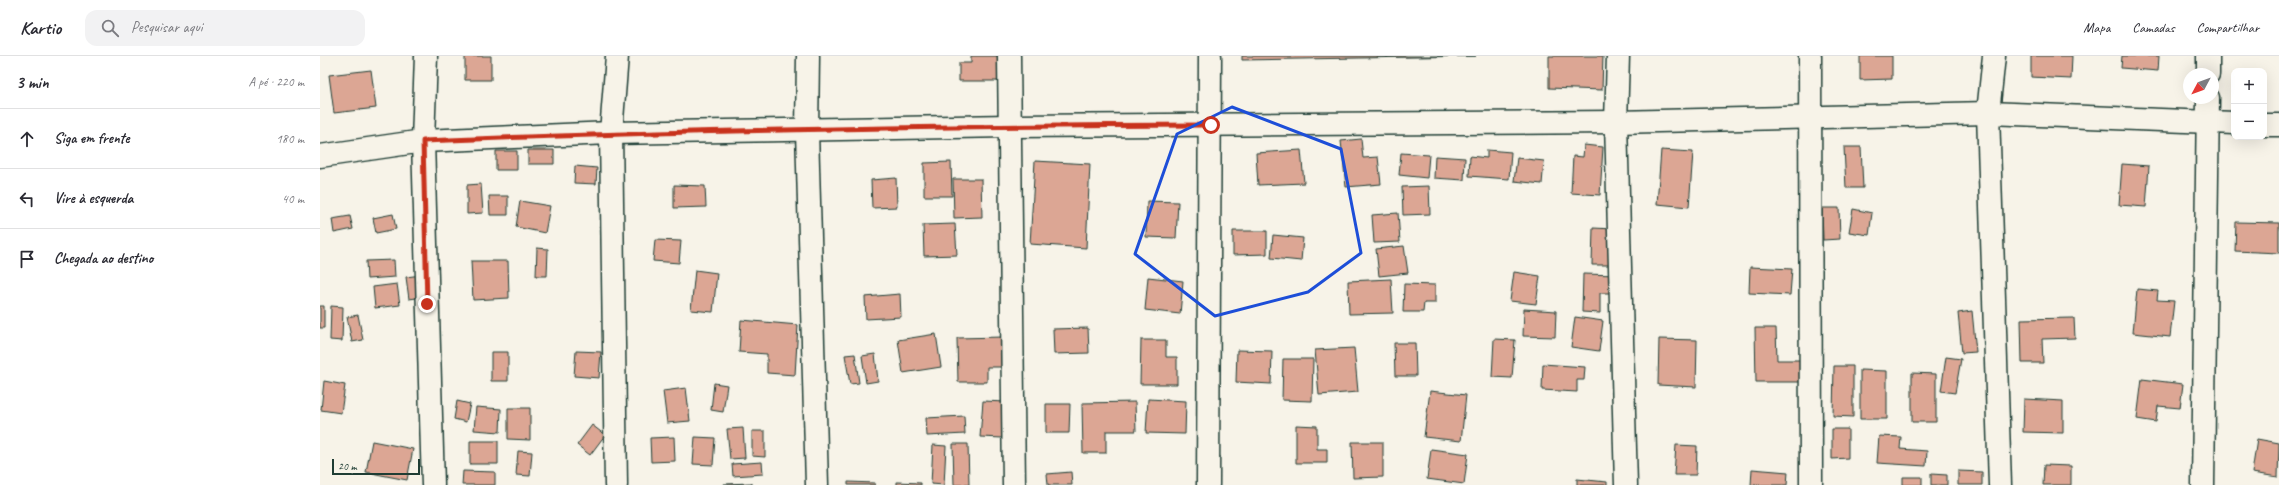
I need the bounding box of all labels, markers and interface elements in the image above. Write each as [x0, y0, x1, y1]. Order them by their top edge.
search box [85, 10, 365, 46]
text: Kartio [20, 16, 61, 40]
icon: search [99, 17, 121, 39]
text: Pesquisar aqui [131, 18, 203, 37]
text: Mapa [2083, 19, 2110, 36]
text: Camadas [2132, 19, 2175, 36]
text: Compartilhar [2197, 19, 2259, 36]
north arrow [2183, 68, 2219, 104]
map controls [2231, 68, 2267, 140]
button: + [2231, 68, 2267, 104]
text: 3 min [16, 72, 49, 93]
text: A pé · 220 m [248, 74, 304, 90]
button: − [2231, 104, 2267, 140]
route start [1202, 116, 1220, 134]
icon: ahead [16, 128, 38, 150]
text: Siga em frente [54, 129, 130, 148]
text: 180 m [276, 131, 304, 147]
icon: left [16, 188, 38, 210]
text: Vire à esquerda [54, 189, 133, 208]
text: 40 m [282, 191, 304, 207]
icon: arrive [16, 248, 38, 270]
text: Chegada ao destino [54, 249, 153, 268]
route end [418, 295, 436, 313]
scale bar [332, 457, 420, 476]
text: 20 m [338, 459, 357, 473]

